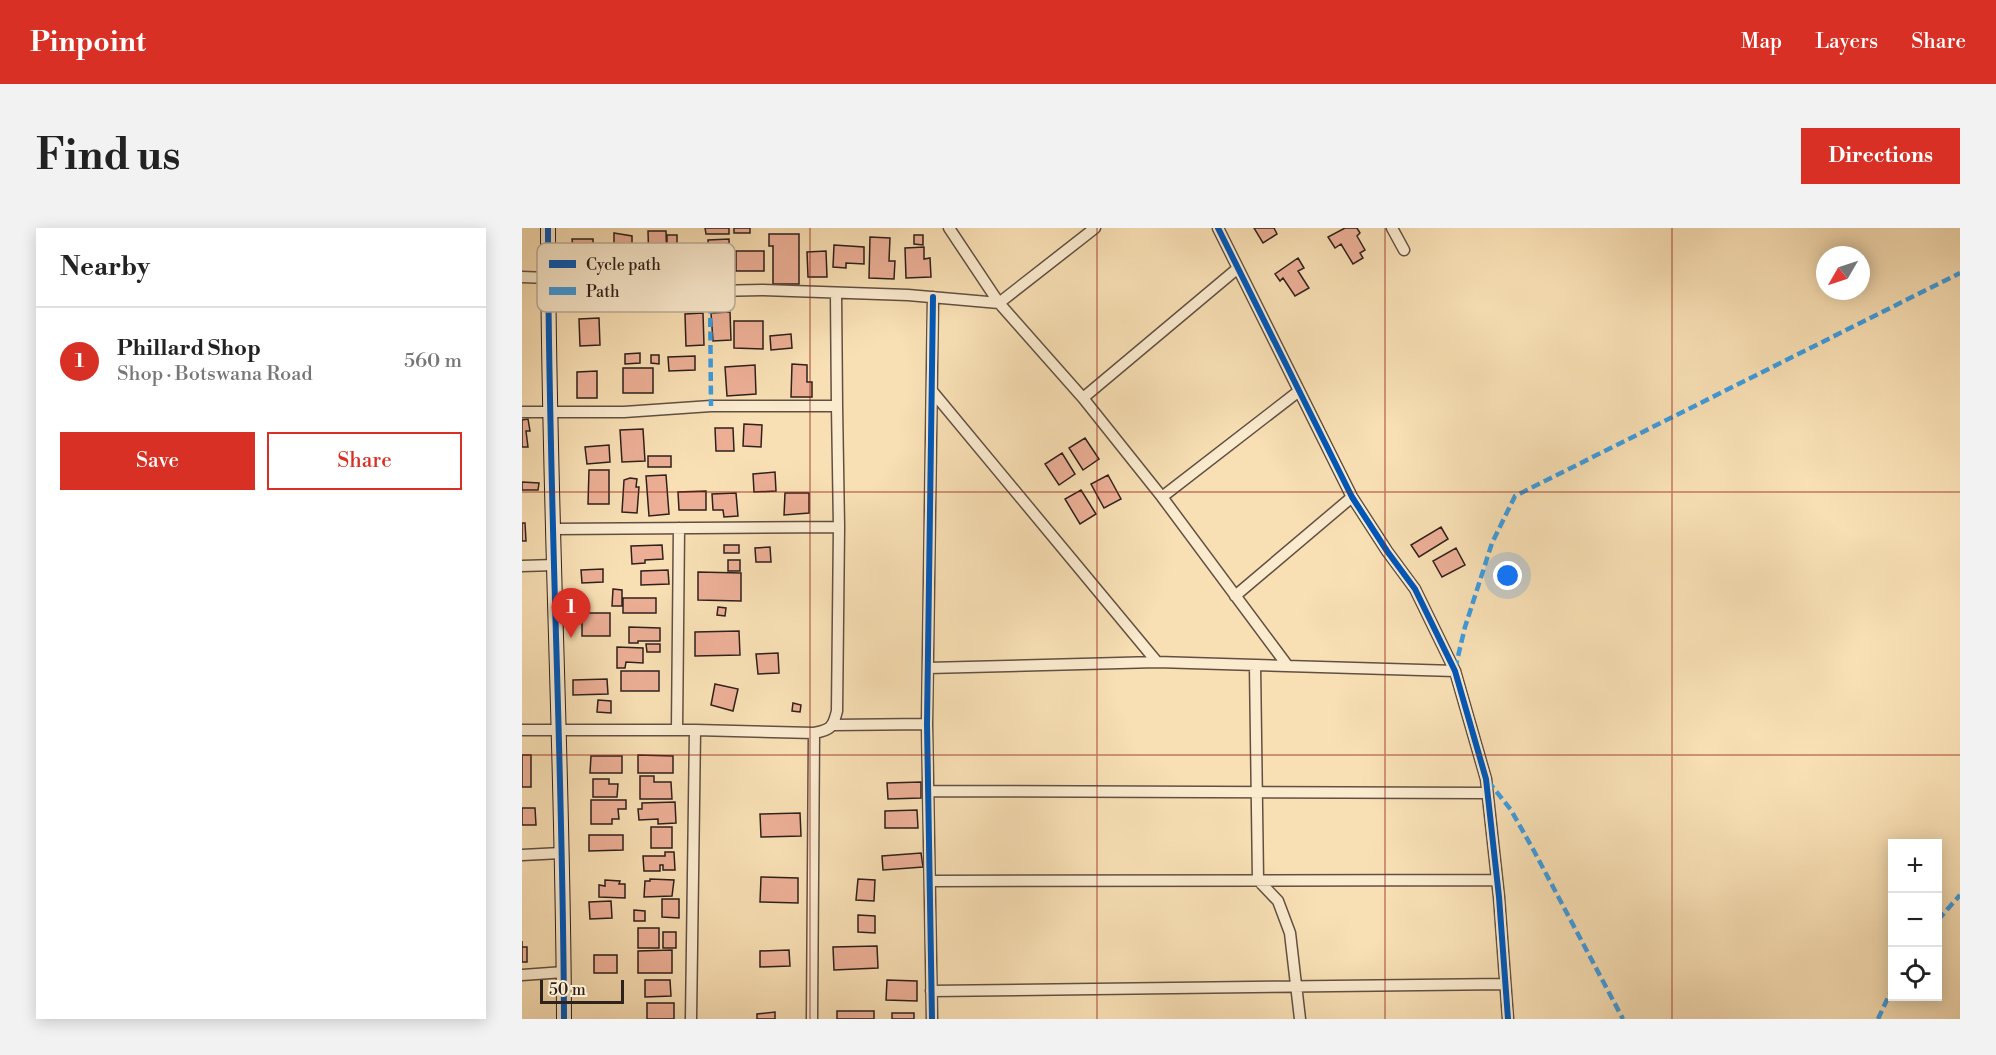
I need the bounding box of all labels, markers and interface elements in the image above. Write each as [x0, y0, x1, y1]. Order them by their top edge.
text: Pinpoint [30, 25, 146, 60]
text: Map [1741, 29, 1782, 55]
text: Layers [1815, 29, 1878, 55]
text: Share [1911, 29, 1966, 55]
button: Directions [1801, 128, 1960, 184]
text: Find us [36, 130, 180, 183]
legend [537, 243, 735, 312]
north arrow [1816, 246, 1870, 300]
text: Nearby [60, 251, 150, 283]
text: Cycle path [586, 255, 661, 275]
text: Path [586, 282, 620, 302]
text: Phillard Shop [117, 335, 261, 362]
text: 1 [75, 349, 84, 374]
text: 560 m [404, 349, 462, 374]
text: Shop · Botswana Road [117, 362, 313, 387]
button: Save [60, 432, 255, 490]
button: Share [267, 432, 462, 490]
your location [1493, 561, 1522, 590]
pin: 1 [551, 588, 590, 638]
map controls [1888, 839, 1942, 1001]
button: + [1888, 839, 1942, 893]
button: − [1888, 893, 1942, 947]
button: locate [1888, 947, 1942, 1001]
scale bar [540, 977, 624, 1004]
text: 50 m [549, 980, 586, 1000]

